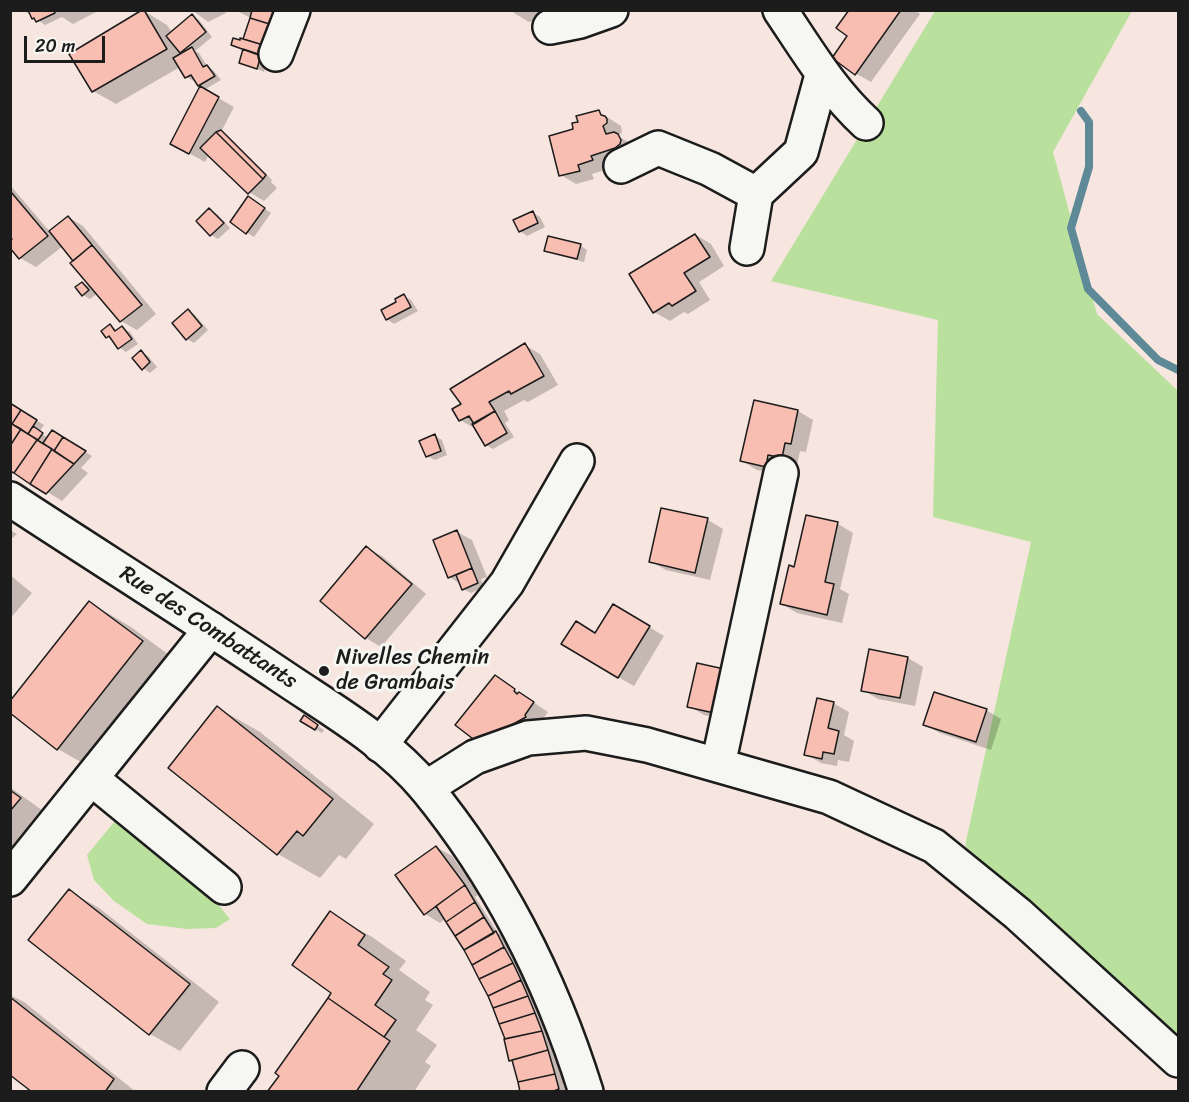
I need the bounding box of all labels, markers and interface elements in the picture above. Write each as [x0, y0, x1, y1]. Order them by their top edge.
scale bar [27, 24, 108, 62]
text: 20 m [35, 30, 75, 62]
street label: Rue des Combattants [114, 561, 302, 695]
place label: Nivelles Chemin de Grambais [336, 645, 489, 696]
marker: Nivelles Chemin de Grambais [317, 664, 331, 678]

